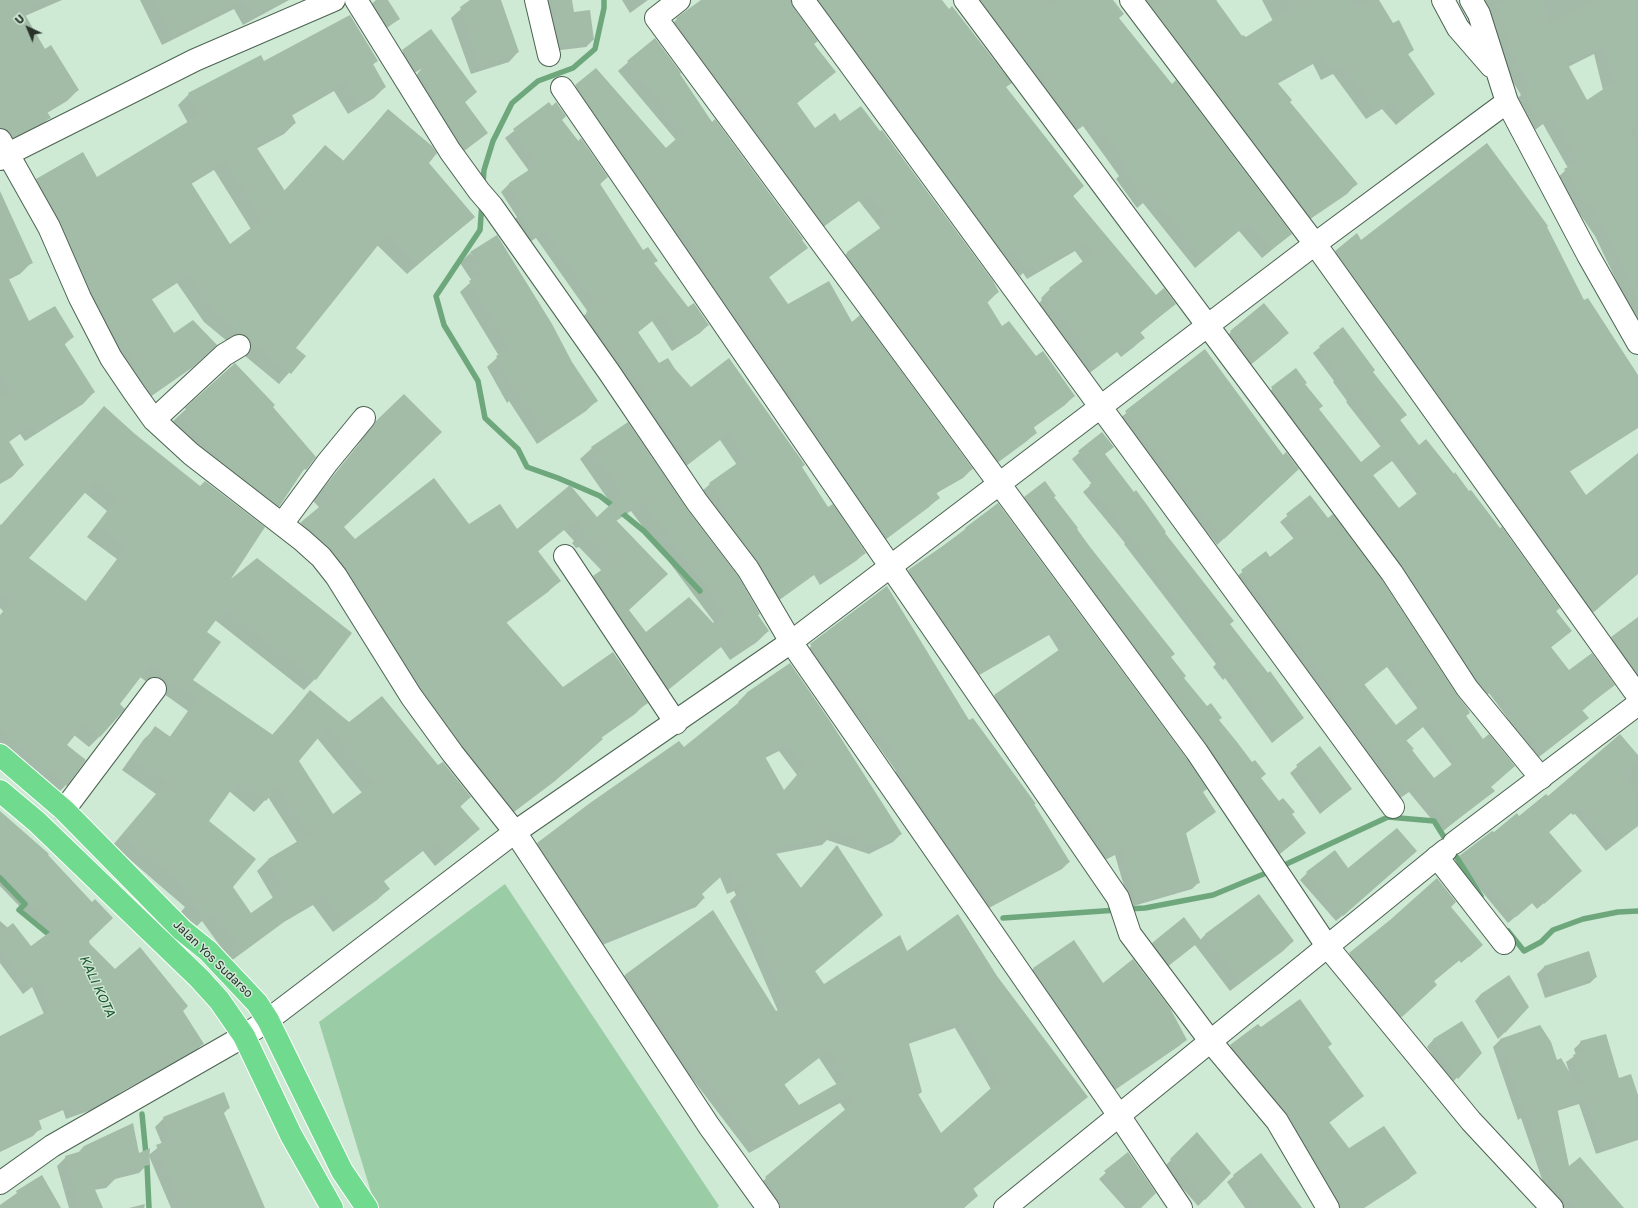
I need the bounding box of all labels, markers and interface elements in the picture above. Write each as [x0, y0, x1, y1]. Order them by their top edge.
north arrow [8, 8, 48, 48]
text: U [12, 12, 27, 26]
street label: Jalan Yos Sudarso [170, 917, 256, 1001]
water label: KALI KOTA [76, 953, 118, 1019]

